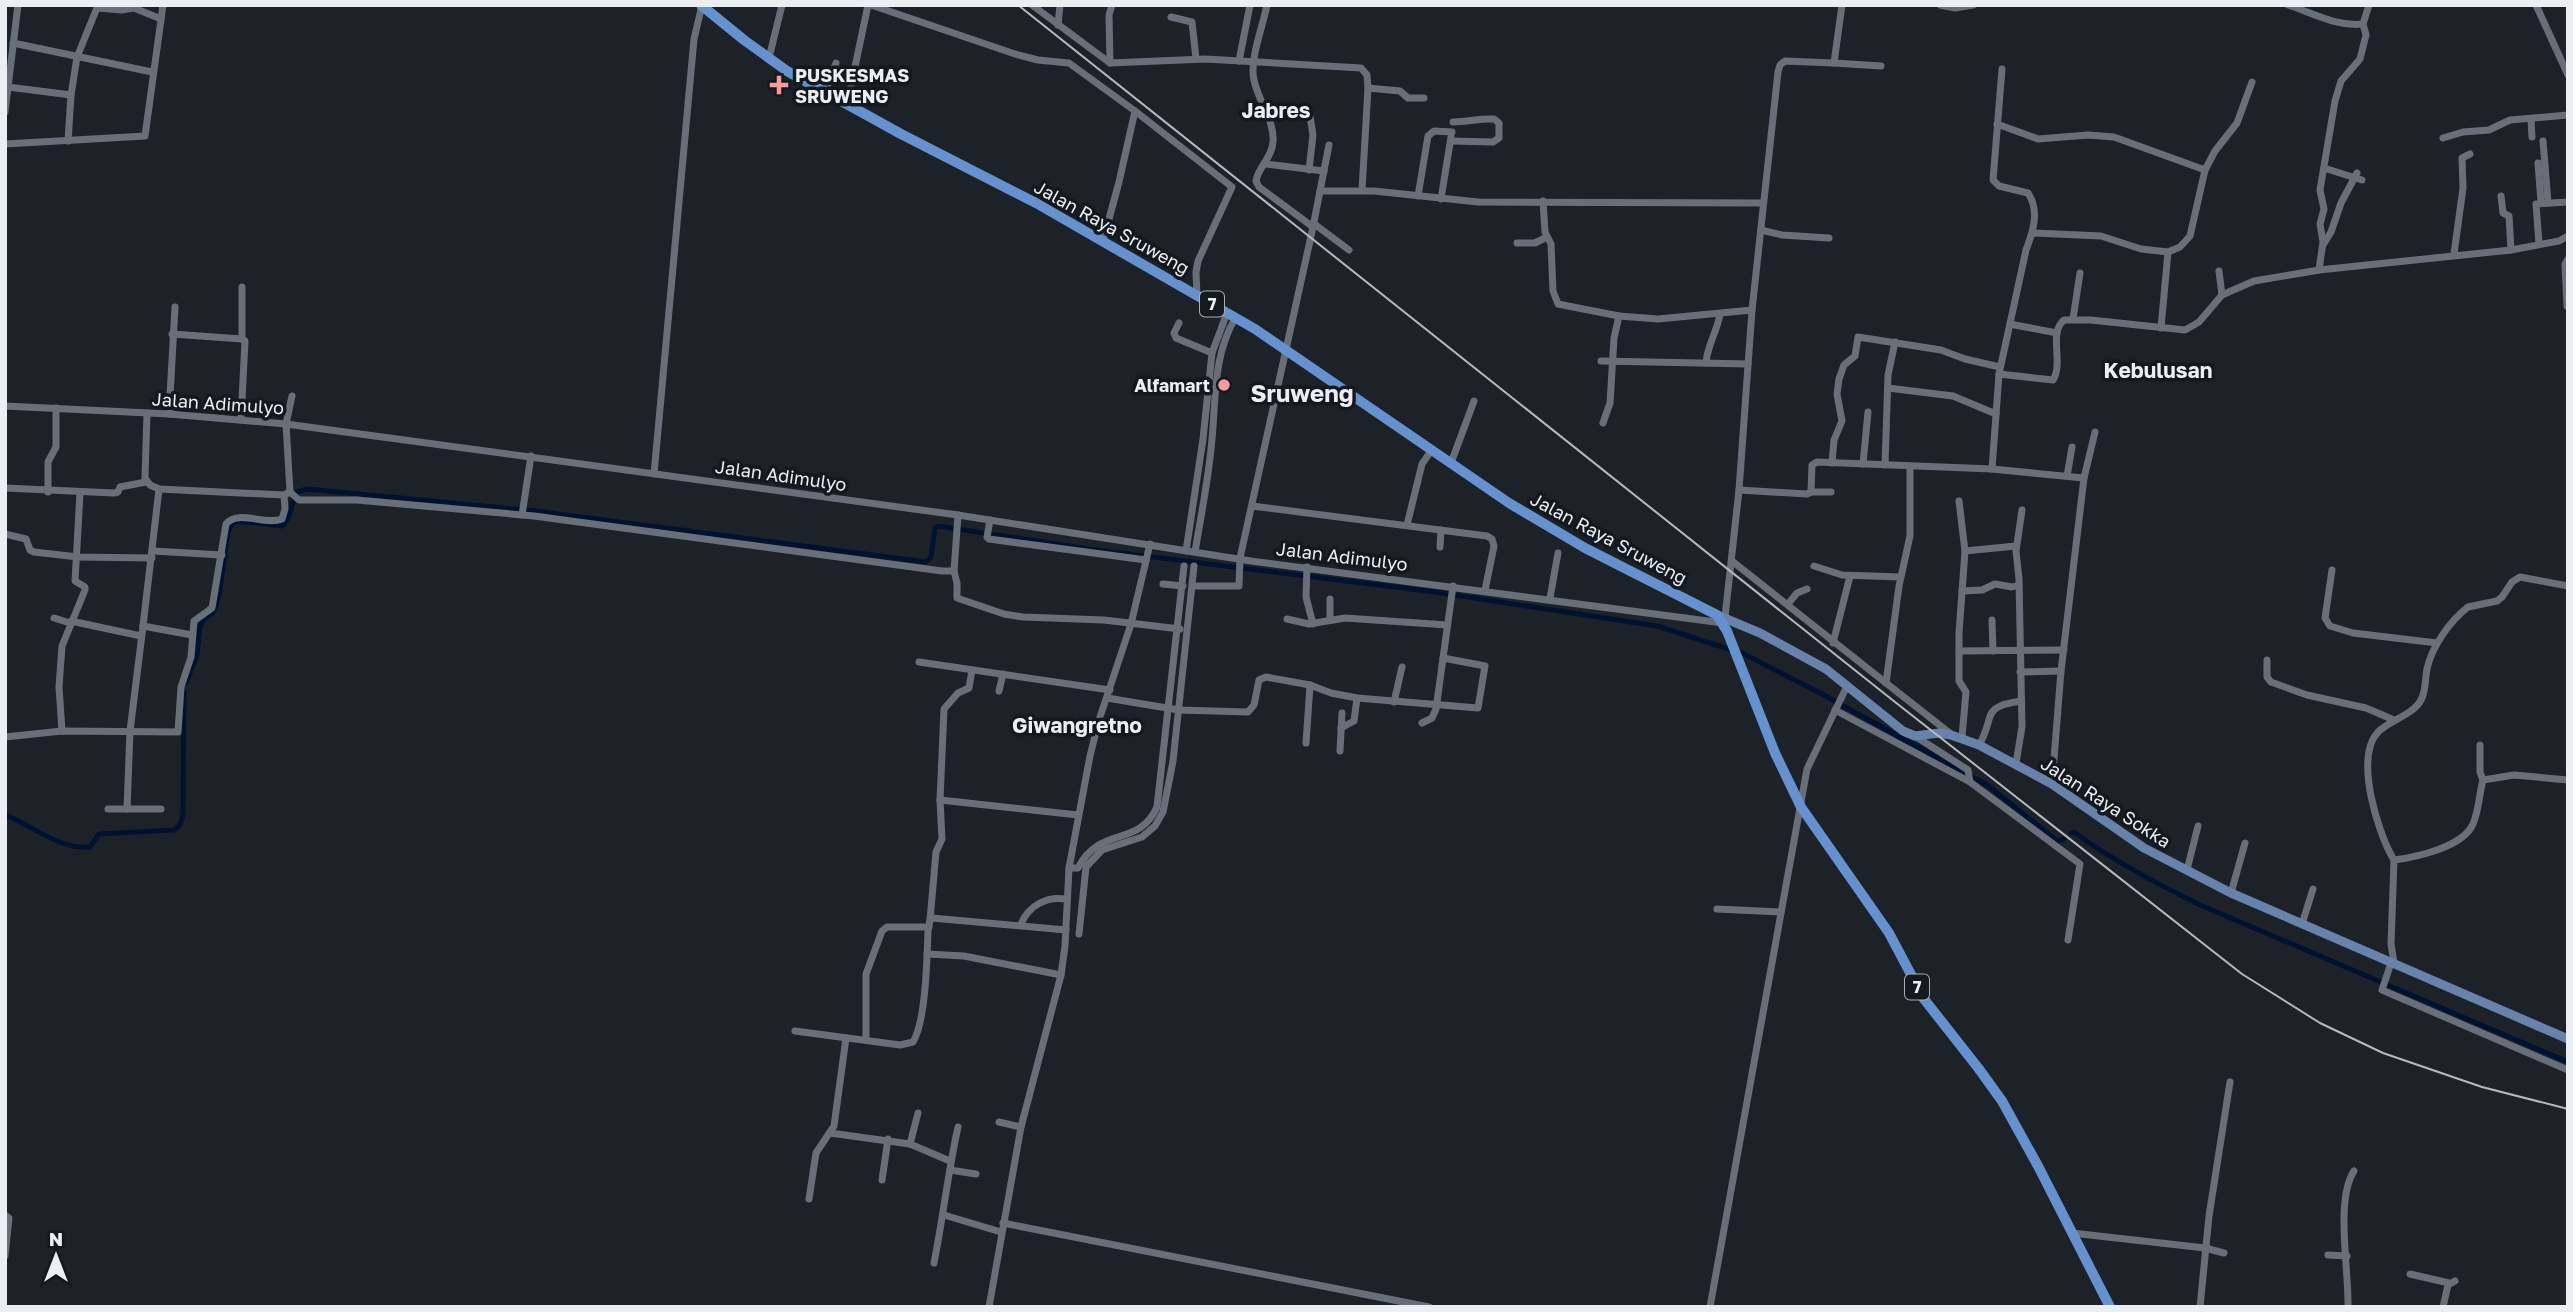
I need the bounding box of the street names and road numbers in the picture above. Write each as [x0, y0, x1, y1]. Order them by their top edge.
street label: Jalan Raya Sruweng [1031, 175, 1193, 279]
road number: 7 [1200, 292, 1224, 316]
street label: Jalan Adimulyo [151, 387, 285, 419]
street label: Jalan Adimulyo [714, 455, 848, 495]
street label: Jalan Raya Sruweng [1527, 487, 1691, 589]
street label: Jalan Adimulyo [1275, 537, 1409, 575]
street label: Jalan Raya Sokka [2037, 752, 2175, 852]
road number: 7 [1905, 974, 1929, 1000]

